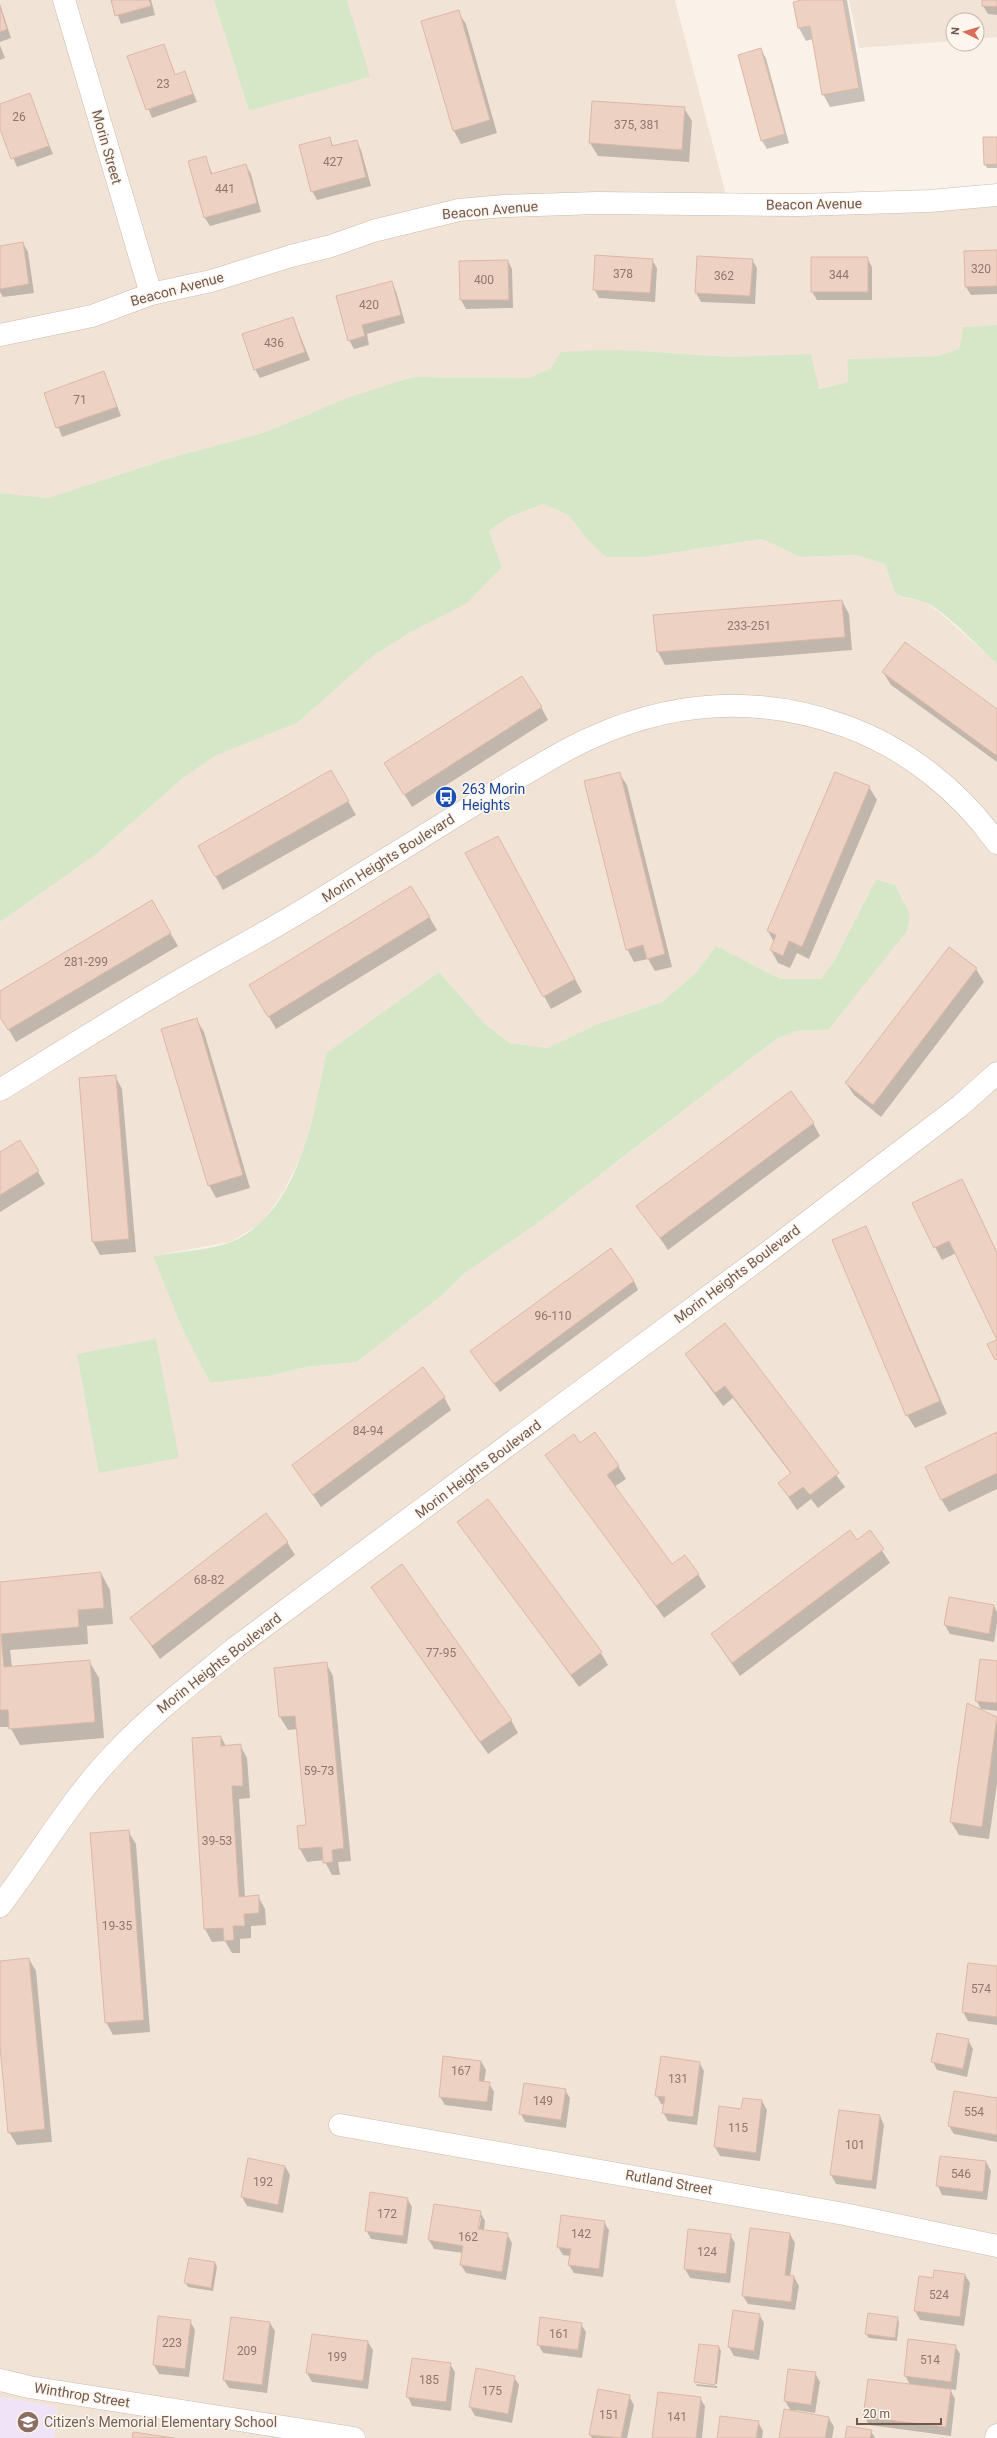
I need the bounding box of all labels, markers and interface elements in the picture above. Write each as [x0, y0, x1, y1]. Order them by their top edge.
north arrow [945, 12, 985, 52]
text: N [949, 27, 962, 36]
house number: 23 [156, 77, 170, 91]
street label: Morin Street [89, 108, 125, 186]
house number: 26 [12, 110, 26, 124]
house number: 375, 381 [614, 118, 660, 132]
house number: 427 [323, 155, 343, 169]
house number: 441 [215, 182, 235, 196]
street label: Beacon Avenue [766, 195, 862, 213]
street label: Beacon Avenue [441, 198, 539, 222]
house number: 320 [971, 262, 991, 276]
house number: 378 [613, 267, 633, 281]
house number: 344 [829, 268, 849, 282]
street label: Beacon Avenue [129, 269, 225, 309]
house number: 362 [714, 269, 734, 283]
house number: 400 [474, 273, 494, 287]
house number: 420 [359, 298, 379, 312]
house number: 436 [264, 336, 284, 350]
house number: 71 [73, 393, 87, 407]
house number: 233-251 [727, 619, 771, 633]
place label: 263 Morin Heights [462, 781, 525, 813]
bus stop icon: 263 Morin Heights [433, 784, 459, 810]
street label: Morin Heights Boulevard [319, 811, 457, 905]
house number: 281-299 [64, 955, 108, 969]
street label: Morin Heights Boulevard [671, 1222, 803, 1326]
house number: 96-110 [534, 1309, 572, 1323]
street label: Morin Heights Boulevard [412, 1417, 544, 1521]
house number: 84-94 [353, 1424, 383, 1438]
house number: 68-82 [194, 1573, 224, 1587]
street label: Morin Heights Boulevard [154, 1610, 284, 1716]
house number: 77-95 [426, 1646, 456, 1660]
house number: 59-73 [304, 1764, 334, 1778]
house number: 39-53 [202, 1834, 232, 1848]
house number: 19-35 [102, 1919, 132, 1933]
house number: 574 [971, 1982, 991, 1996]
house number: 167 [451, 2064, 471, 2078]
house number: 131 [668, 2072, 688, 2086]
house number: 149 [533, 2094, 553, 2108]
house number: 554 [964, 2105, 984, 2119]
house number: 115 [728, 2121, 748, 2135]
house number: 101 [845, 2138, 865, 2152]
street label: Rutland Street [624, 2166, 714, 2198]
house number: 546 [951, 2167, 971, 2181]
house number: 192 [253, 2175, 273, 2189]
house number: 172 [377, 2207, 397, 2221]
house number: 142 [571, 2227, 591, 2241]
house number: 162 [458, 2230, 478, 2244]
house number: 124 [697, 2245, 717, 2259]
house number: 524 [929, 2288, 949, 2302]
house number: 161 [549, 2327, 569, 2341]
house number: 223 [162, 2336, 182, 2350]
house number: 209 [237, 2344, 257, 2358]
house number: 199 [327, 2350, 347, 2364]
house number: 514 [920, 2353, 940, 2367]
house number: 185 [419, 2373, 439, 2387]
street label: Winthrop Street [33, 2380, 131, 2411]
house number: 175 [482, 2384, 502, 2398]
scale bar [857, 2400, 941, 2426]
text: 20 m [863, 2407, 890, 2421]
house number: 151 [599, 2408, 619, 2422]
school or university icon: Citizen's Memorial Elementary School [15, 2409, 41, 2435]
house number: 141 [667, 2410, 687, 2424]
place label: Citizen's Memorial Elementary School [44, 2414, 277, 2430]

